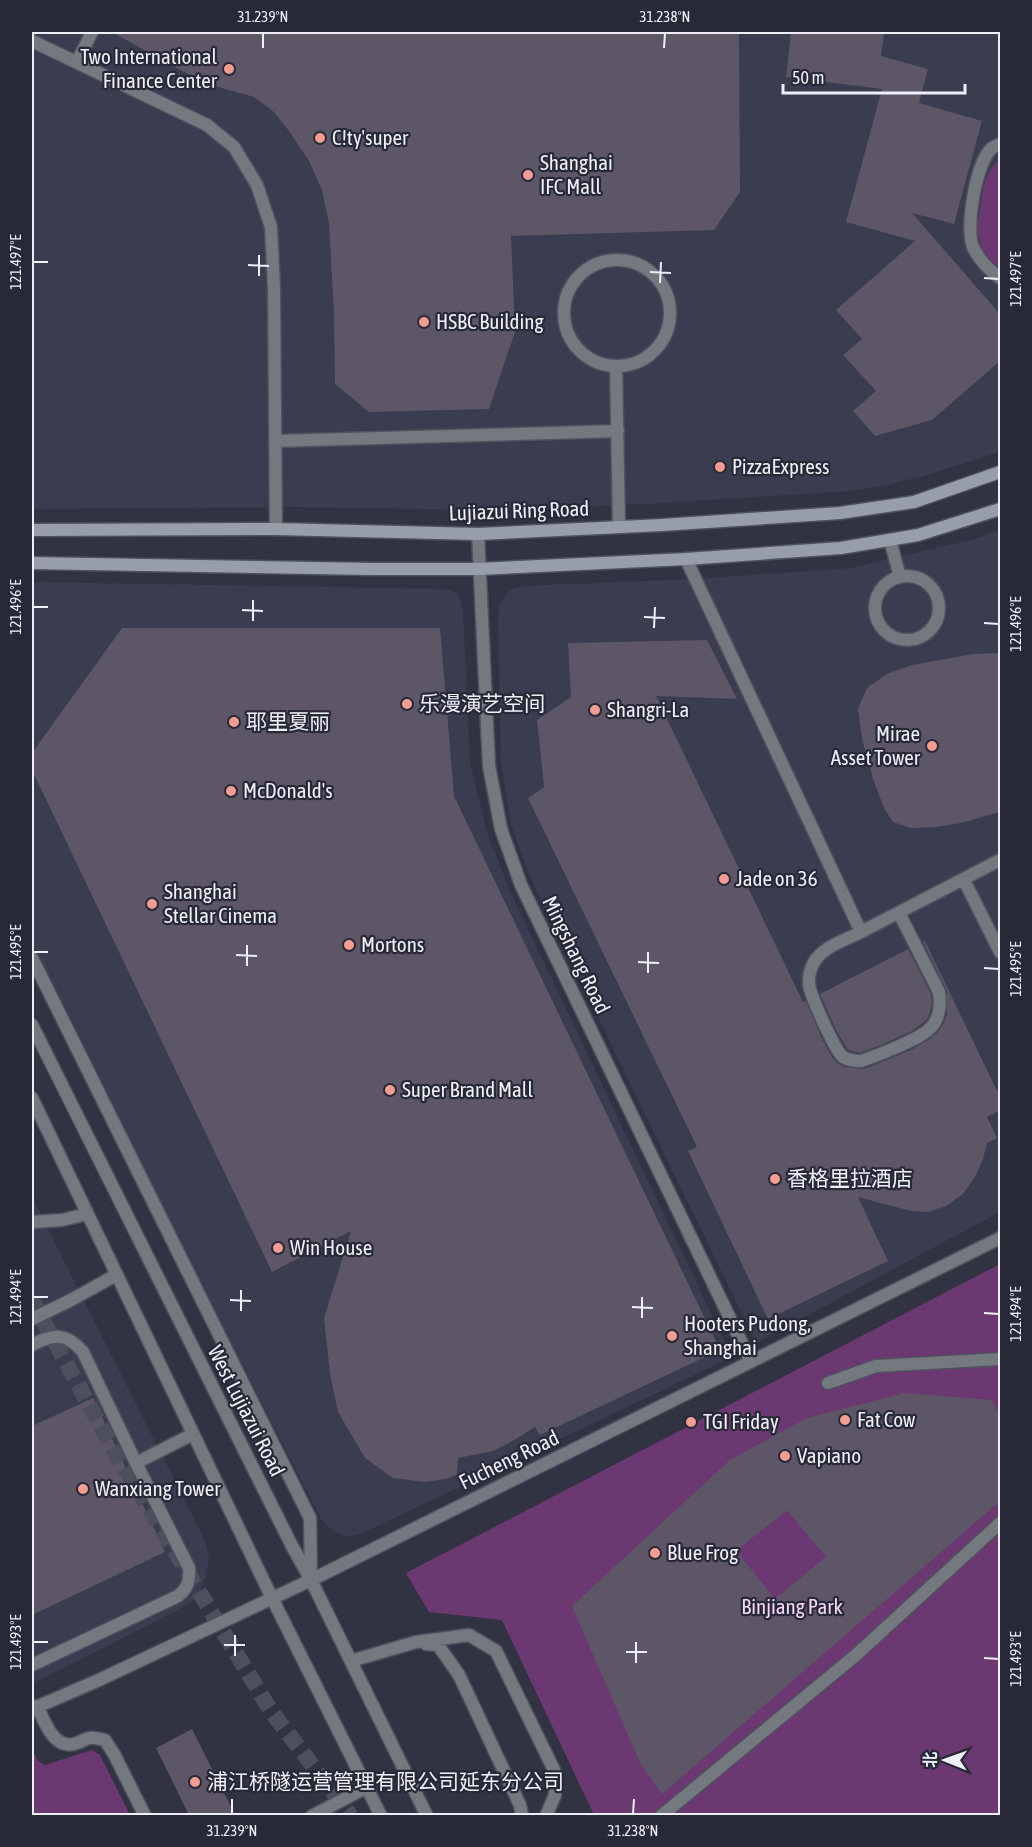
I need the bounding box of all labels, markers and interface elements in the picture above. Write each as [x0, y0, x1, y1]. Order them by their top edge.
text: 31.239°N [238, 8, 288, 25]
text: 31.238°N [640, 8, 690, 25]
place label: Two International Finance Center [80, 44, 218, 92]
scale bar [783, 57, 964, 95]
marker: Two International Finance Center [222, 62, 236, 76]
text: 50 m [792, 67, 824, 88]
place label: C!ty'super [332, 125, 409, 149]
marker: C!ty'super [313, 131, 327, 145]
place label: Shanghai IFC Mall [540, 150, 613, 198]
marker: Shanghai IFC Mall [521, 168, 535, 182]
text: 121.497°E [7, 234, 24, 290]
text: 121.497°E [1007, 251, 1024, 307]
place label: HSBC Building [436, 309, 544, 333]
marker: HSBC Building [417, 315, 431, 329]
place label: PizzaExpress [732, 454, 830, 478]
marker: PizzaExpress [713, 460, 727, 474]
street label: Lujiazui Ring Road [448, 496, 590, 524]
text: 121.496°E [7, 579, 24, 635]
text: 121.496°E [1007, 596, 1024, 652]
place label: 乐漫演艺空间 [419, 691, 545, 715]
marker: 乐漫演艺空间 [400, 697, 414, 711]
place label: Shangri-La [607, 697, 689, 721]
marker: Shangri-La [588, 703, 602, 717]
place label: 耶里夏丽 [246, 709, 330, 733]
marker: 耶里夏丽 [227, 715, 241, 729]
place label: Mirae Asset Tower [831, 721, 921, 769]
marker: Mirae Asset Tower [925, 739, 939, 753]
place label: McDonald's [243, 778, 333, 802]
marker: McDonald's [224, 784, 238, 798]
place label: Jade on 36 [736, 866, 818, 890]
marker: Jade on 36 [717, 872, 731, 886]
place label: Shanghai Stellar Cinema [164, 879, 277, 927]
street label: Mingshang Road [538, 892, 616, 1017]
marker: Shanghai Stellar Cinema [145, 897, 159, 911]
text: 121.495°E [7, 924, 24, 980]
place label: Mortons [361, 932, 424, 956]
marker: Mortons [342, 938, 356, 952]
text: 121.495°E [1007, 941, 1024, 997]
place label: Super Brand Mall [402, 1077, 533, 1101]
marker: Super Brand Mall [383, 1083, 397, 1097]
place label: 香格里拉酒店 [787, 1166, 913, 1190]
marker: 香格里拉酒店 [768, 1172, 782, 1186]
place label: Win House [290, 1235, 372, 1259]
marker: Win House [271, 1241, 285, 1255]
text: 121.494°E [7, 1269, 24, 1325]
text: 121.494°E [1007, 1286, 1024, 1342]
place label: Hooters Pudong, Shanghai [684, 1311, 811, 1359]
marker: Hooters Pudong, Shanghai [665, 1329, 679, 1343]
street label: West Lujiazui Road [204, 1341, 290, 1480]
place label: Fat Cow [857, 1407, 916, 1431]
place label: TGI Friday [703, 1409, 779, 1433]
marker: Fat Cow [838, 1413, 852, 1427]
marker: TGI Friday [684, 1415, 698, 1429]
street label: Fucheng Road [455, 1425, 562, 1494]
place label: Vapiano [797, 1443, 861, 1467]
marker: Vapiano [778, 1449, 792, 1463]
place label: Wanxiang Tower [95, 1476, 221, 1500]
marker: Wanxiang Tower [76, 1482, 90, 1496]
place label: Blue Frog [667, 1540, 738, 1564]
marker: Blue Frog [648, 1546, 662, 1560]
park label: Binjiang Park [741, 1594, 843, 1618]
text: 121.493°E [7, 1614, 24, 1670]
text: 121.493°E [1007, 1631, 1024, 1687]
north arrow [915, 1730, 975, 1790]
text: 北 [921, 1752, 939, 1768]
place label: 浦江桥隧运营管理有限公司延东分公司 [207, 1769, 564, 1793]
marker: 浦江桥隧运营管理有限公司延东分公司 [188, 1775, 202, 1789]
text: 31.239°N [207, 1822, 257, 1839]
text: 31.238°N [608, 1822, 658, 1839]

